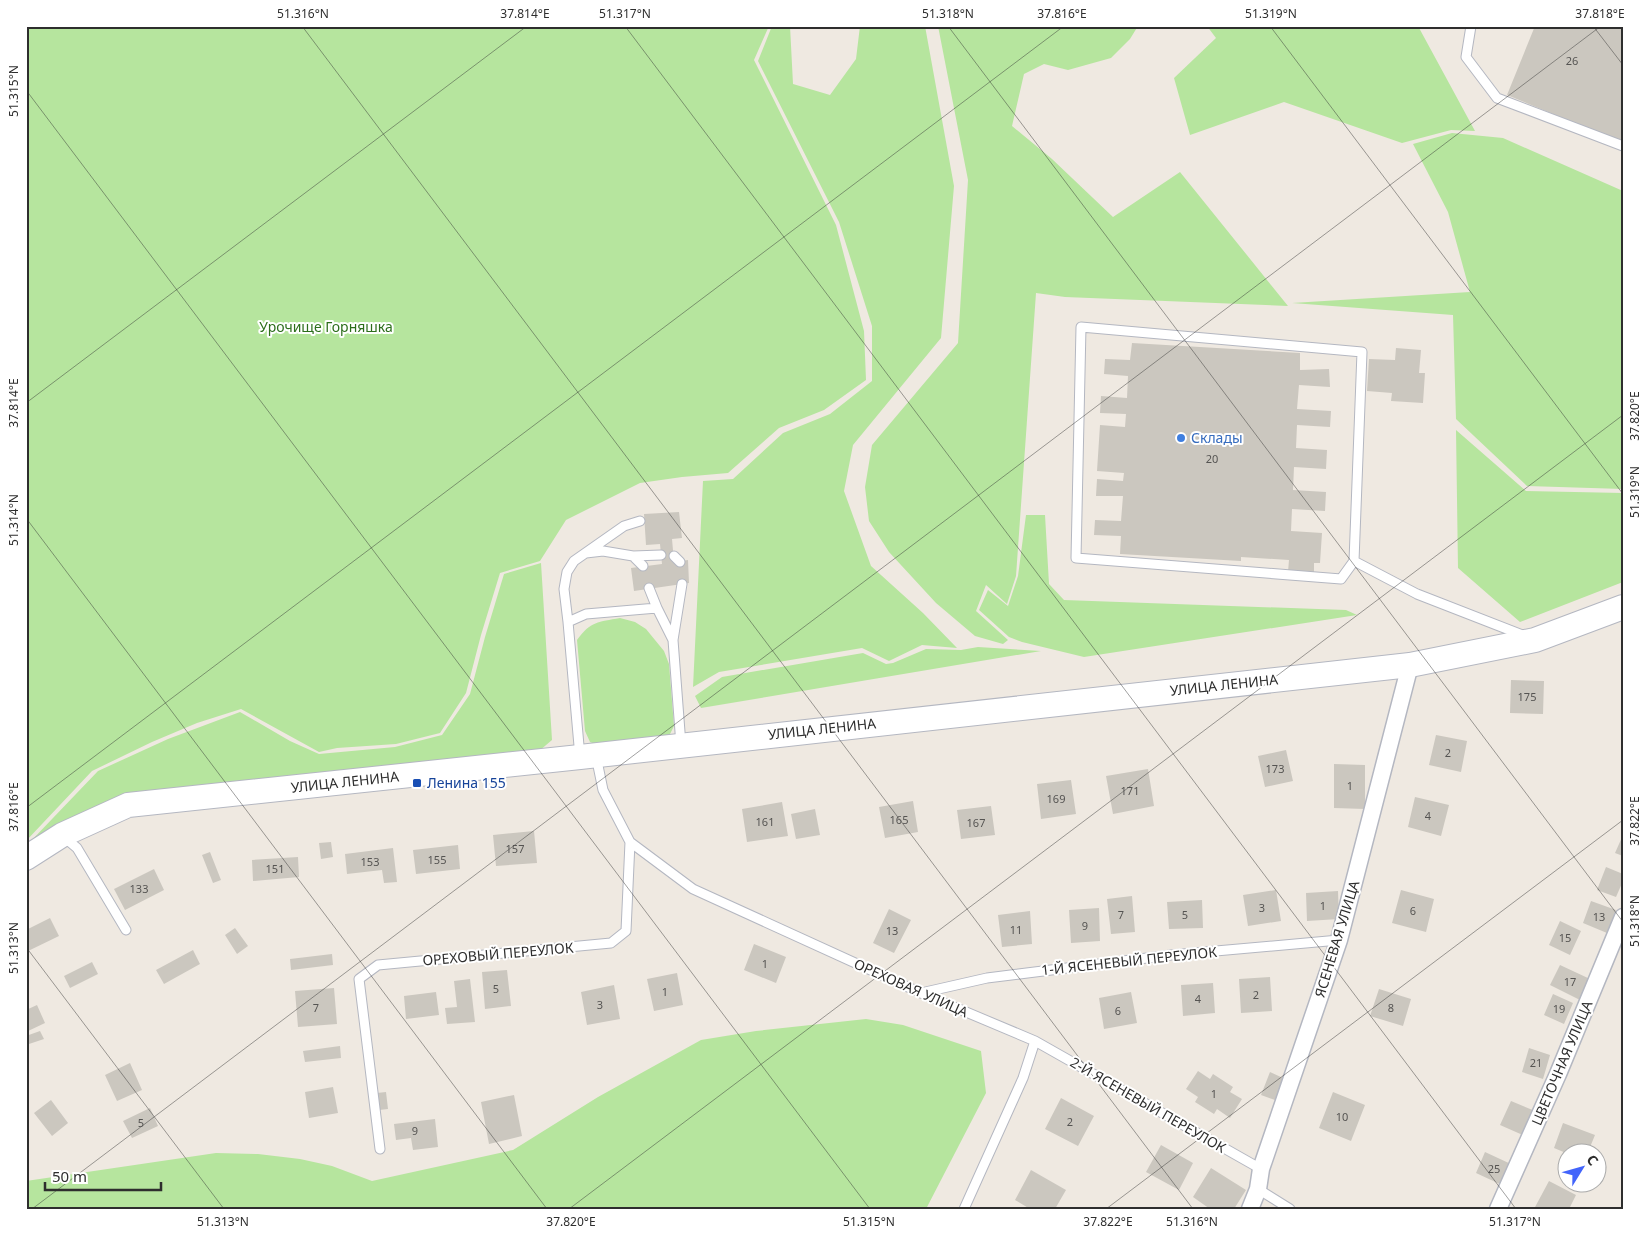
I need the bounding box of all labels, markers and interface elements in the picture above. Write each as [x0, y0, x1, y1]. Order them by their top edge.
text: 51.316°N [277, 5, 329, 22]
text: 37.814°E [500, 5, 550, 22]
text: 51.317°N [599, 5, 651, 22]
text: 51.318°N [922, 5, 974, 22]
text: 37.816°E [1037, 5, 1087, 22]
text: 51.319°N [1245, 5, 1297, 22]
text: 37.818°E [1575, 5, 1625, 22]
house number: 26 [1566, 53, 1578, 68]
text: 51.315°N [5, 65, 22, 117]
park label: Урочище Горняшка [259, 317, 393, 336]
text: 37.814°E [5, 378, 22, 428]
text: 37.820°E [1626, 391, 1643, 441]
place label: Склады [1191, 428, 1243, 447]
marker: Склады [1175, 432, 1187, 444]
house number: 20 [1206, 451, 1218, 466]
text: 51.319°N [1626, 466, 1643, 518]
text: 51.314°N [5, 494, 22, 546]
street label: УЛИЦА ЛЕНИНА [1169, 669, 1279, 700]
house number: 175 [1518, 689, 1536, 704]
street label: УЛИЦА ЛЕНИНА [767, 713, 877, 744]
house number: 2 [1445, 745, 1451, 760]
house number: 173 [1266, 761, 1284, 776]
street label: УЛИЦА ЛЕНИНА [290, 766, 400, 797]
place label: Ленина 155 [427, 773, 506, 792]
marker: Ленина 155 [411, 777, 423, 789]
house number: 1 [1347, 778, 1353, 793]
text: 37.816°E [5, 782, 22, 832]
house number: 171 [1121, 783, 1139, 798]
house number: 169 [1047, 791, 1065, 806]
text: 37.822°E [1626, 796, 1643, 846]
house number: 4 [1425, 808, 1432, 823]
house number: 165 [890, 812, 908, 827]
house number: 161 [756, 814, 774, 829]
house number: 167 [967, 815, 985, 830]
house number: 157 [506, 841, 524, 856]
house number: 155 [428, 852, 446, 867]
house number: 153 [361, 854, 379, 869]
house number: 151 [266, 861, 284, 876]
street label: ЯСЕНЕВАЯ УЛИЦА [1310, 878, 1363, 1000]
house number: 133 [130, 881, 148, 896]
text: 51.318°N [1626, 895, 1643, 947]
house number: 1 [1320, 898, 1326, 913]
house number: 3 [1259, 900, 1265, 915]
house number: 6 [1410, 903, 1416, 918]
house number: 7 [1118, 907, 1124, 922]
house number: 5 [1182, 907, 1188, 922]
house number: 13 [1593, 909, 1605, 924]
house number: 9 [1082, 918, 1088, 933]
text: 51.313°N [5, 922, 22, 974]
house number: 11 [1010, 922, 1022, 937]
house number: 13 [886, 923, 898, 938]
house number: 15 [1559, 930, 1571, 945]
street label: ОРЕХОВЫЙ ПЕРЕУЛОК [422, 937, 575, 970]
street label: 1-Й ЯСЕНЕВЫЙ ПЕРЕУЛОК [1040, 942, 1218, 979]
street label: ОРЕХОВАЯ УЛИЦА [851, 954, 971, 1021]
house number: 1 [762, 956, 768, 971]
house number: 17 [1564, 974, 1576, 989]
house number: 5 [493, 981, 499, 996]
house number: 1 [662, 984, 668, 999]
house number: 2 [1253, 987, 1259, 1002]
house number: 4 [1195, 991, 1202, 1006]
house number: 3 [597, 997, 603, 1012]
street label: ЦВЕТОЧНАЯ УЛИЦА [1527, 997, 1596, 1128]
house number: 7 [313, 1000, 319, 1015]
house number: 8 [1388, 1000, 1394, 1015]
house number: 19 [1553, 1001, 1565, 1016]
house number: 6 [1115, 1003, 1121, 1018]
street label: 2-Й ЯСЕНЕВЫЙ ПЕРЕУЛОК [1067, 1054, 1229, 1156]
house number: 21 [1530, 1055, 1542, 1070]
house number: 1 [1211, 1086, 1217, 1101]
house number: 10 [1336, 1109, 1348, 1124]
house number: 5 [138, 1115, 144, 1130]
house number: 2 [1067, 1115, 1073, 1129]
house number: 9 [412, 1123, 418, 1138]
north arrow [1556, 1142, 1606, 1192]
text: С [1582, 1151, 1603, 1169]
scale bar [45, 1160, 161, 1192]
house number: 25 [1488, 1161, 1500, 1176]
text: 50 m [52, 1166, 87, 1186]
text: 51.313°N [197, 1213, 249, 1230]
text: 37.820°E [546, 1213, 596, 1230]
text: 51.315°N [843, 1213, 895, 1230]
text: 37.822°E [1083, 1213, 1133, 1230]
text: 51.316°N [1166, 1213, 1218, 1230]
text: 51.317°N [1489, 1213, 1541, 1230]

